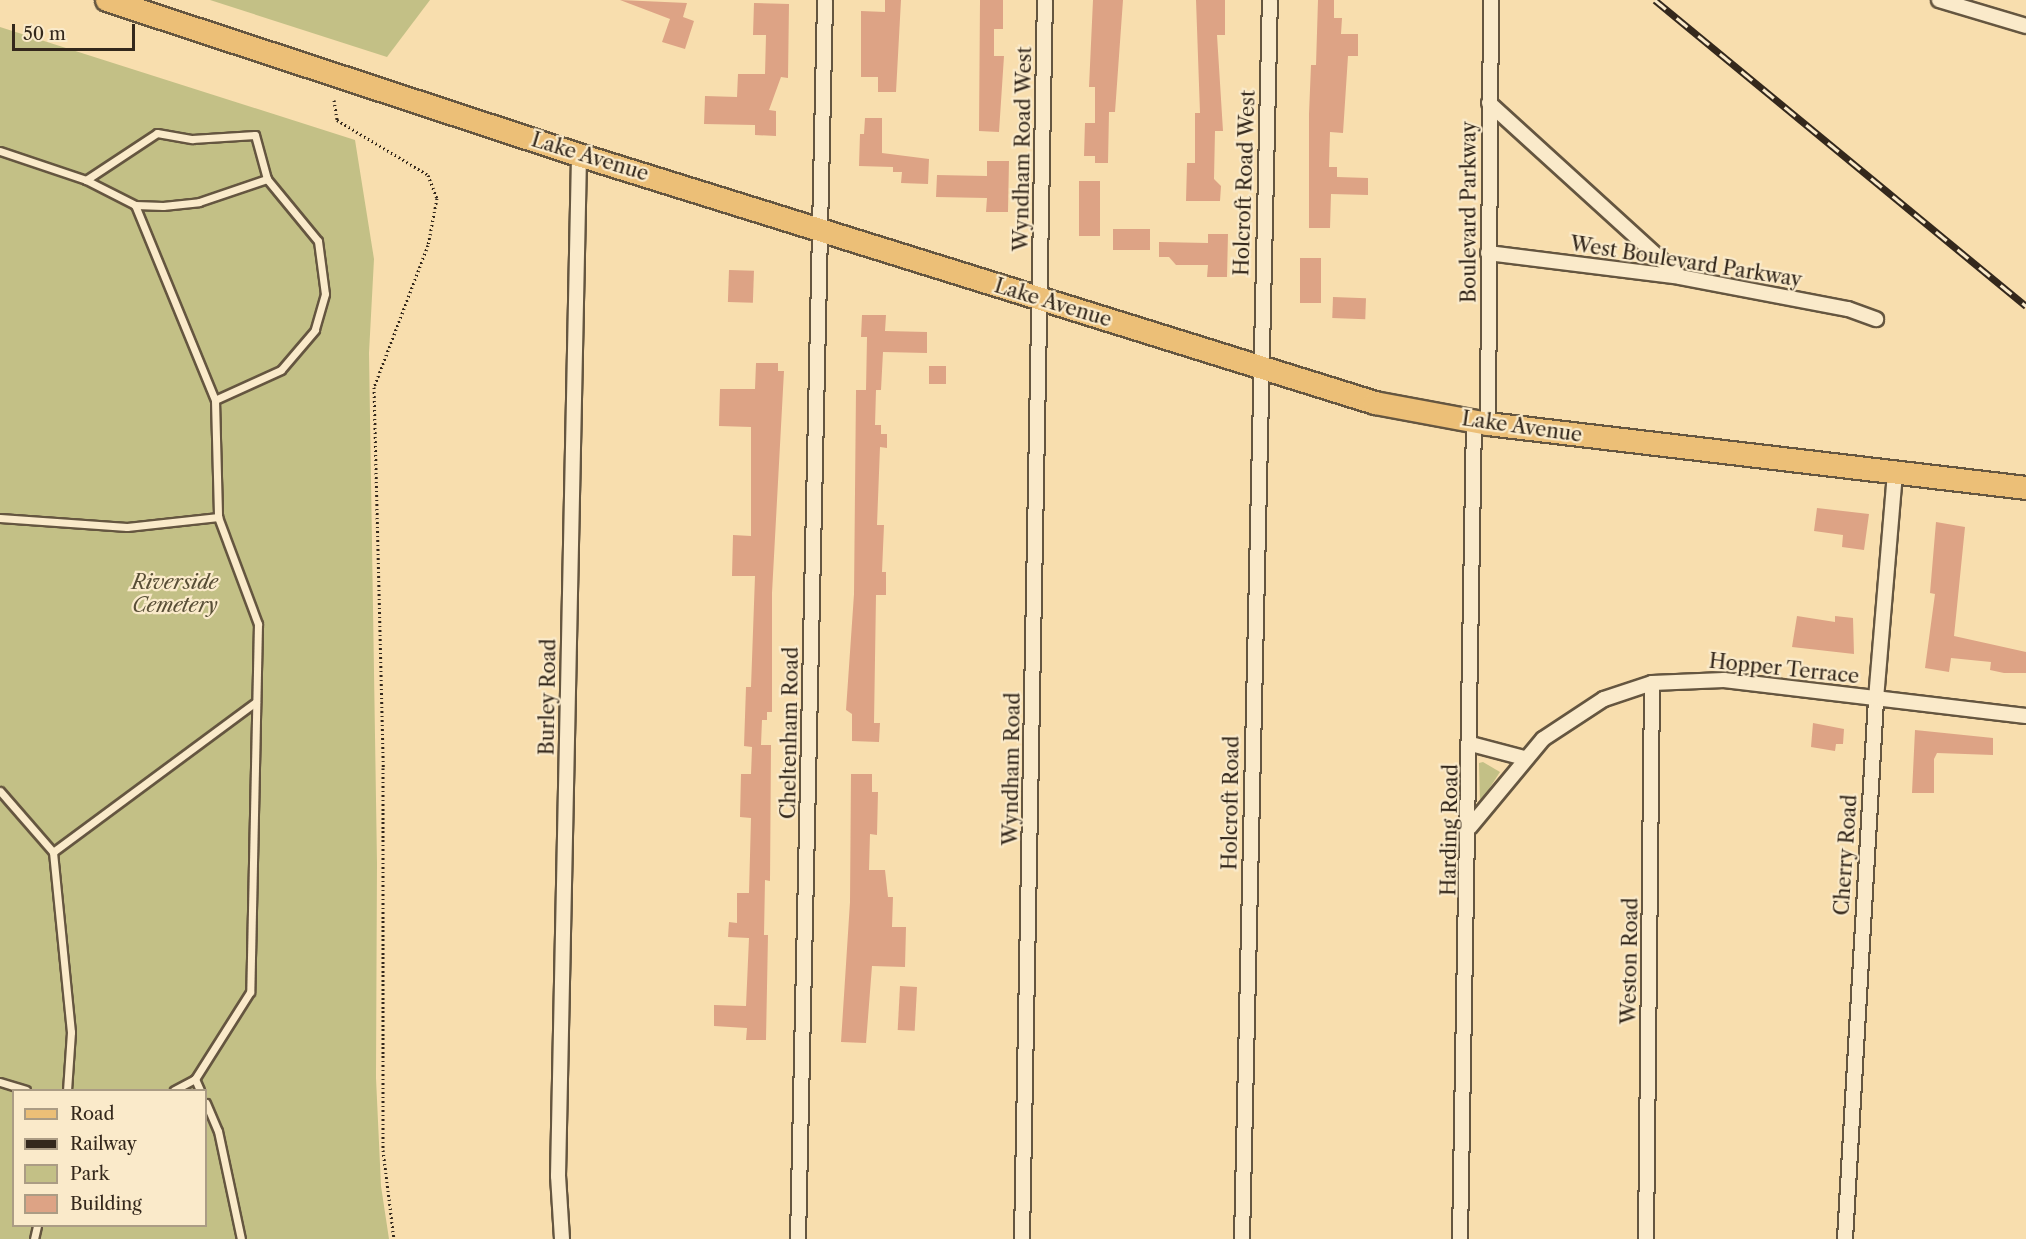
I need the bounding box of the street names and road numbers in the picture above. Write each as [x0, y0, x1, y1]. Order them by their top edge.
street label: Wyndham Road West [1009, 46, 1037, 252]
street label: Holcroft Road West [1230, 89, 1260, 277]
street label: Boulevard Parkway [1457, 121, 1481, 303]
street label: Lake Avenue [528, 128, 652, 186]
street label: West Boulevard Parkway [1568, 232, 1804, 292]
street label: Lake Avenue [991, 274, 1115, 332]
street label: Lake Avenue [1460, 407, 1584, 447]
street label: Burley Road [535, 638, 561, 756]
street label: Cheltenham Road [776, 647, 804, 819]
street label: Hopper Terrace [1707, 649, 1861, 689]
street label: Wyndham Road [999, 692, 1025, 846]
street label: Holcroft Road [1218, 736, 1244, 870]
street label: Harding Road [1437, 764, 1463, 896]
street label: Cherry Road [1830, 793, 1862, 917]
street label: Weston Road [1617, 897, 1643, 1025]

